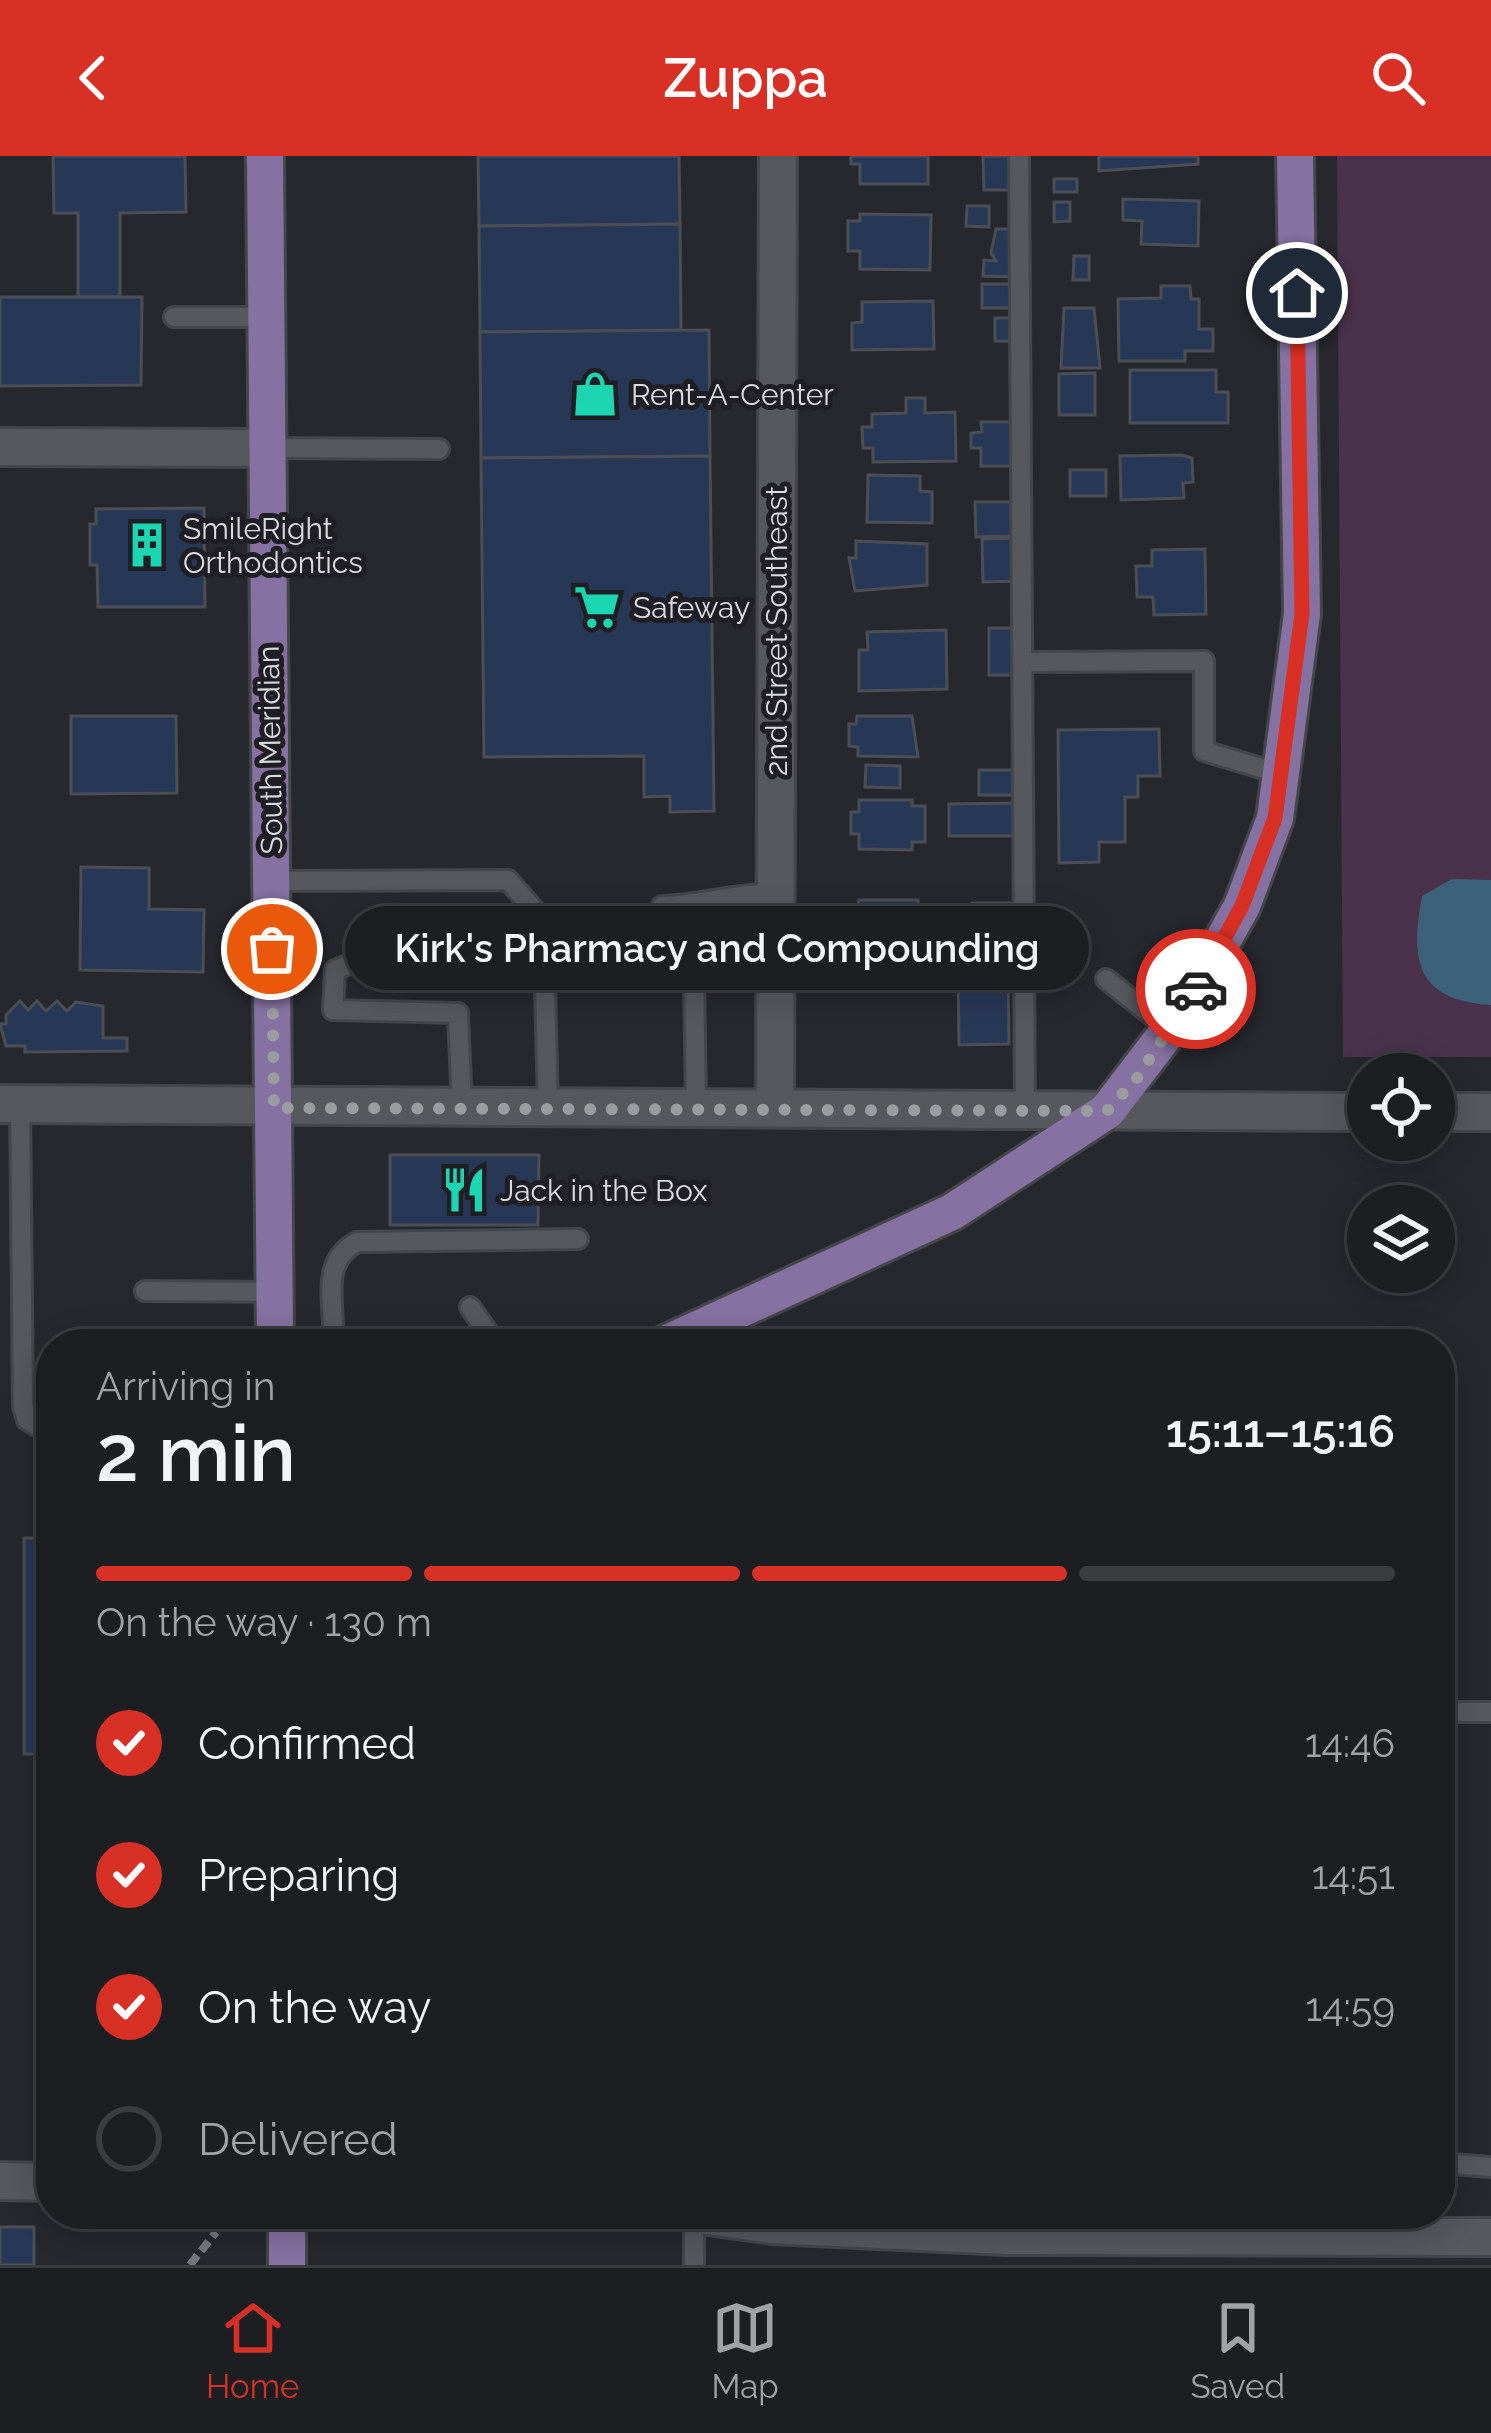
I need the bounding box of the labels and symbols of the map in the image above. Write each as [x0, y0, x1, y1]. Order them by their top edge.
pin [1246, 242, 1348, 344]
shop icon: Rent-A-Center [570, 369, 620, 419]
place label: Rent-A-Center [631, 377, 834, 412]
street label: 2nd Street Southeast [759, 486, 794, 776]
place label: SmileRight Orthodontics [183, 511, 363, 580]
building icon: SmileRight Orthodontics [122, 520, 172, 570]
supermarket icon: Safeway [572, 582, 622, 632]
place label: Safeway [633, 590, 750, 625]
street label: South Meridian [251, 645, 289, 855]
pin [221, 898, 323, 1000]
callout: Kirk's Pharmacy and Compounding [344, 907, 1088, 991]
courier [1136, 929, 1256, 1049]
restaurant icon: Jack in the Box [439, 1165, 489, 1215]
place label: Jack in the Box [500, 1173, 707, 1208]

